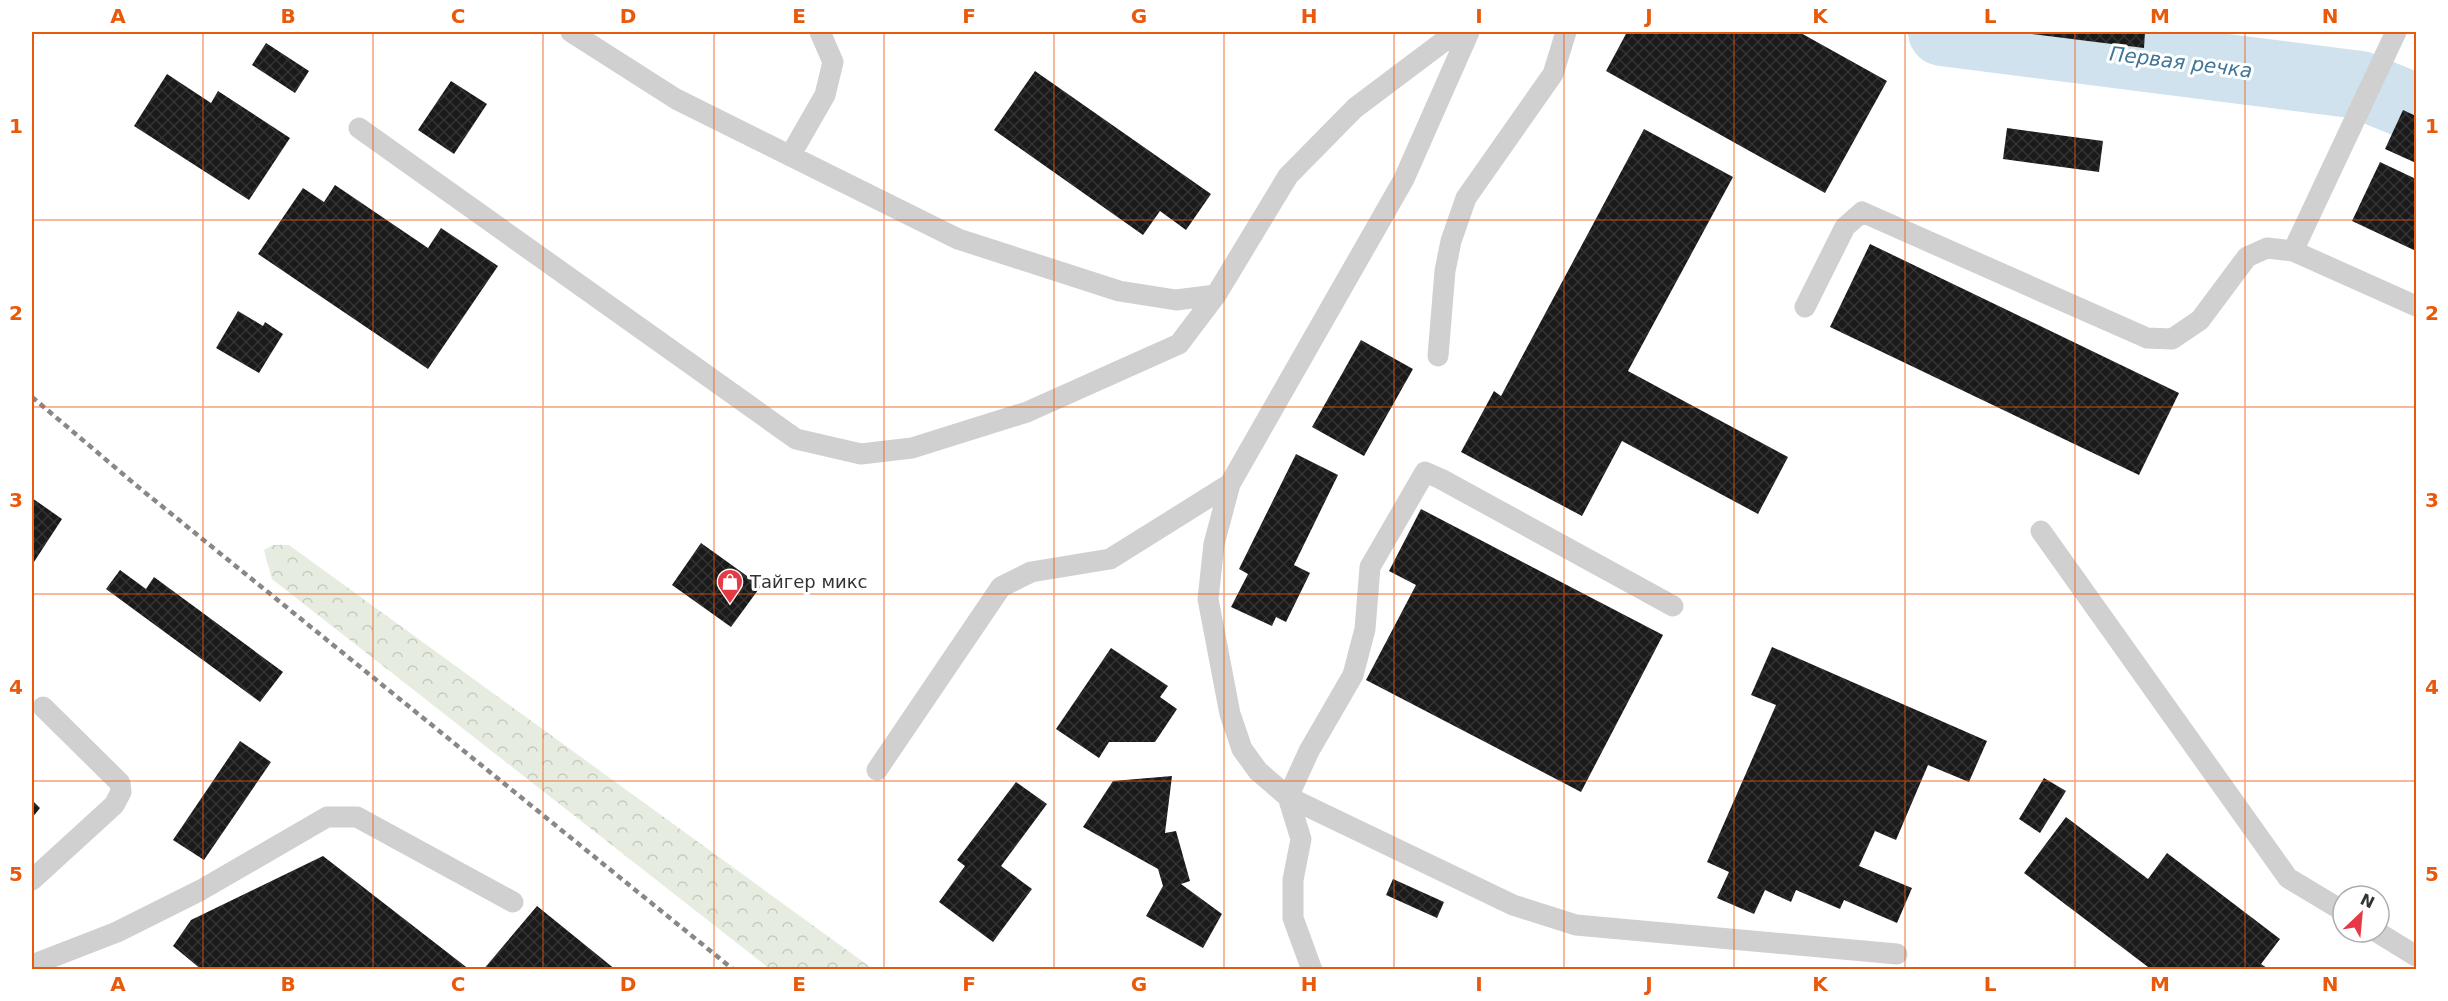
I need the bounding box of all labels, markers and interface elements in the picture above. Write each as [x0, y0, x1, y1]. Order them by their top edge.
text: A [110, 4, 126, 28]
text: B [280, 4, 296, 28]
text: C [451, 4, 465, 28]
text: D [620, 4, 636, 28]
text: E [792, 4, 806, 28]
text: F [962, 4, 976, 28]
text: G [1131, 4, 1147, 28]
text: H [1301, 4, 1317, 28]
text: I [1475, 4, 1483, 28]
text: J [1643, 4, 1653, 28]
text: K [1812, 4, 1829, 28]
text: L [1984, 4, 1997, 28]
text: M [2150, 4, 2170, 28]
text: N [2322, 4, 2338, 28]
water label: Первая речка [2108, 41, 2254, 83]
text: 1 [9, 114, 23, 138]
text: 1 [2425, 114, 2439, 138]
text: 2 [9, 301, 23, 325]
text: 2 [2425, 301, 2439, 325]
text: 3 [9, 488, 23, 512]
text: 3 [2425, 488, 2439, 512]
shop icon: Тайгер микс [715, 567, 745, 605]
place label: Тайгер микс [749, 571, 867, 592]
text: 4 [9, 675, 23, 699]
text: 4 [2425, 675, 2439, 699]
text: 5 [9, 862, 23, 886]
text: 5 [2425, 862, 2439, 886]
north arrow [2331, 884, 2391, 944]
text: N [2357, 889, 2378, 912]
text: A [110, 972, 126, 996]
text: B [280, 972, 296, 996]
text: C [451, 972, 465, 996]
text: D [620, 972, 636, 996]
text: E [792, 972, 806, 996]
text: F [962, 972, 976, 996]
text: G [1131, 972, 1147, 996]
text: H [1301, 972, 1317, 996]
text: I [1475, 972, 1483, 996]
text: J [1643, 972, 1653, 996]
text: K [1812, 972, 1829, 996]
text: L [1984, 972, 1997, 996]
text: M [2150, 972, 2170, 996]
text: N [2322, 972, 2338, 996]

